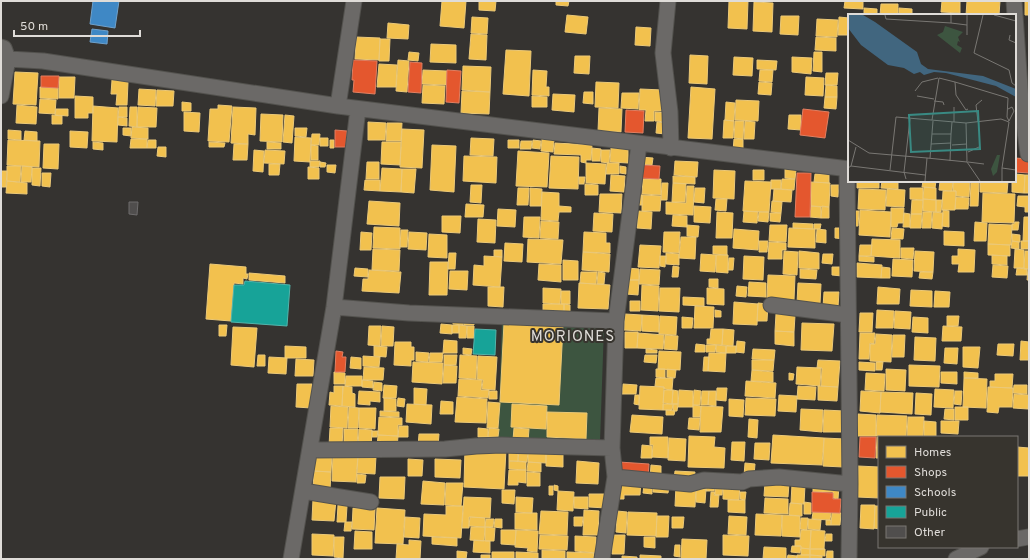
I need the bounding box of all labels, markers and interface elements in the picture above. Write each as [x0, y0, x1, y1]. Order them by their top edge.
scale bar [14, 12, 140, 38]
inset map [848, 14, 1016, 182]
text: 50 m [20, 19, 48, 35]
district label: MORIONES [531, 328, 615, 347]
legend [878, 436, 1018, 548]
text: Homes [914, 445, 951, 461]
text: Shops [914, 465, 947, 481]
text: Schools [914, 485, 956, 501]
text: Public [914, 505, 947, 521]
text: Other [914, 525, 946, 541]

